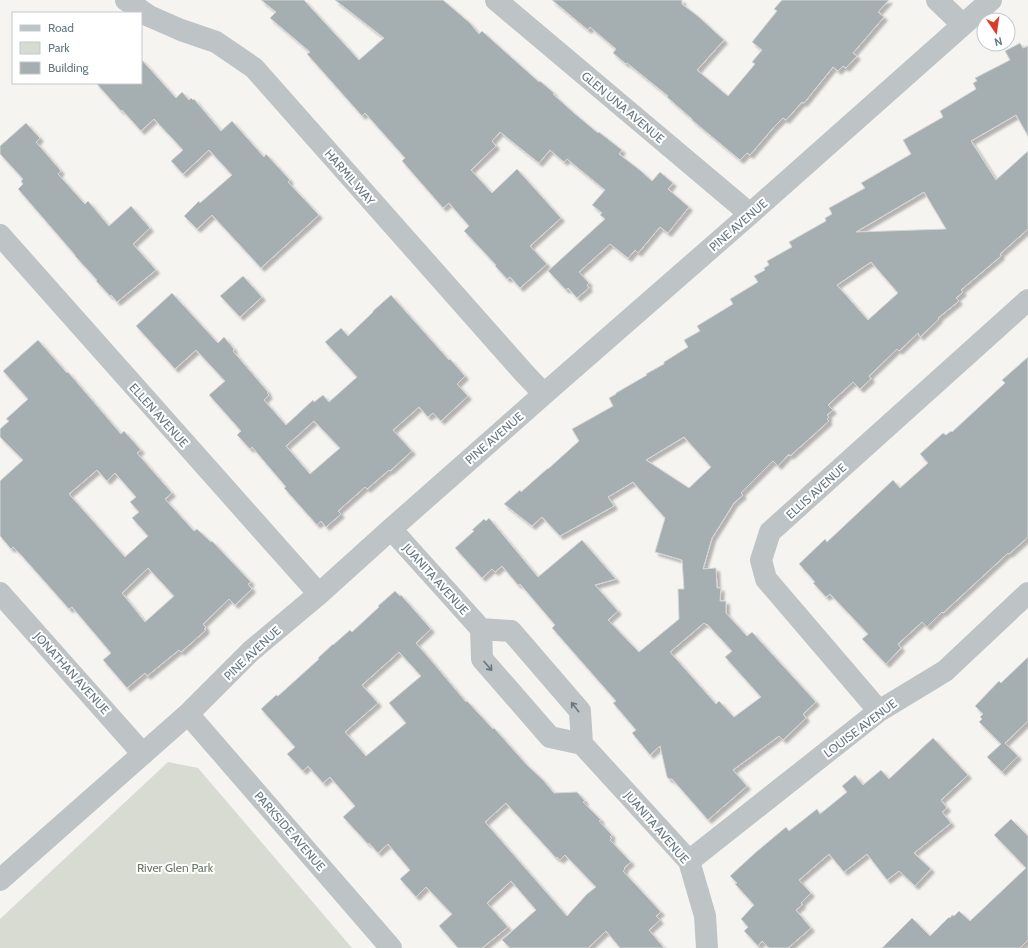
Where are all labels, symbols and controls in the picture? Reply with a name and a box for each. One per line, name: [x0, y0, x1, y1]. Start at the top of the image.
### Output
legend: [12, 12, 142, 84]
north arrow: [976, 12, 1016, 52]
text: Road: [48, 20, 74, 35]
text: N: [993, 34, 1004, 49]
text: Park: [48, 40, 70, 55]
text: Building: [48, 60, 90, 75]
street label: GLEN UNA AVENUE: [578, 68, 668, 146]
street label: HARMIL WAY: [322, 146, 378, 208]
street label: PINE AVENUE: [706, 195, 770, 254]
street label: ELLEN AVENUE: [126, 380, 192, 450]
street label: PINE AVENUE: [462, 408, 526, 467]
street label: ELLIS AVENUE: [783, 460, 850, 522]
street label: JUANITA AVENUE: [399, 539, 472, 618]
street label: PINE AVENUE: [220, 623, 284, 683]
street label: JONATHAN AVENUE: [30, 628, 113, 717]
one-way arrow: [484, 661, 493, 671]
street label: LOUISE AVENUE: [820, 695, 900, 760]
one-way arrow: [571, 701, 580, 712]
street label: JUANITA AVENUE: [621, 787, 693, 866]
street label: PARKSIDE AVENUE: [251, 788, 329, 874]
park label: River Glen Park: [137, 860, 214, 875]

